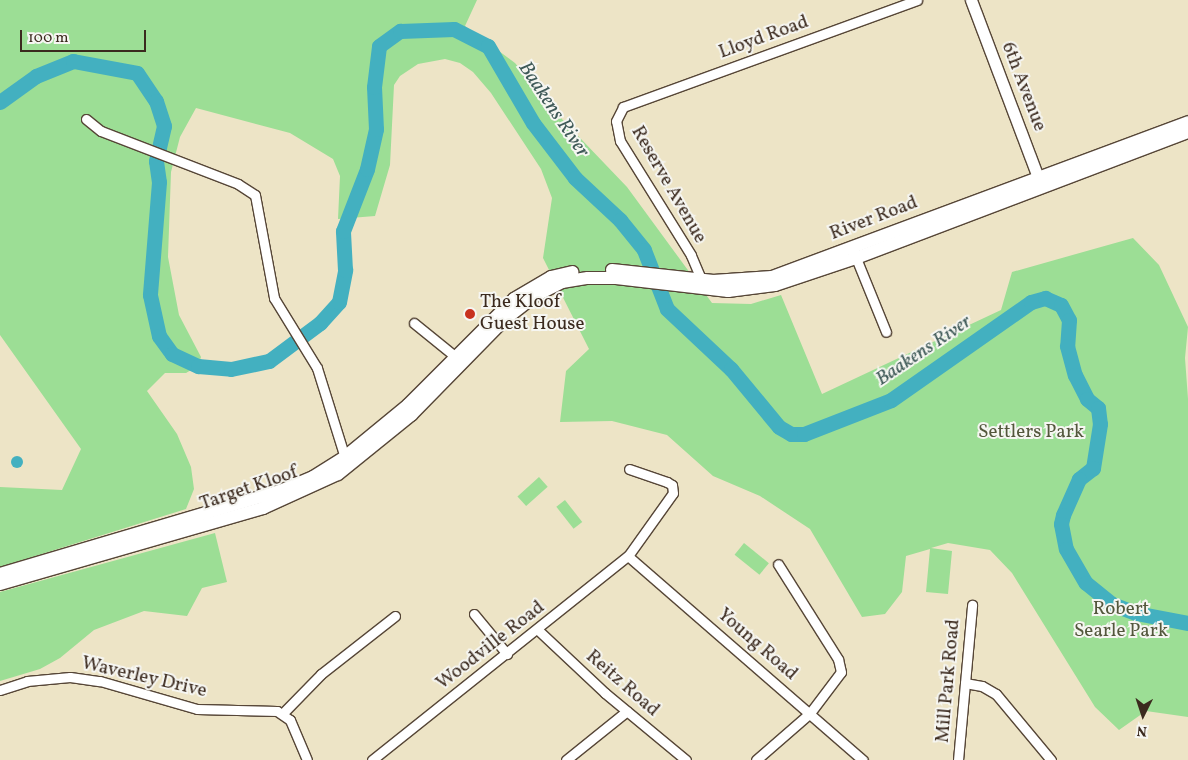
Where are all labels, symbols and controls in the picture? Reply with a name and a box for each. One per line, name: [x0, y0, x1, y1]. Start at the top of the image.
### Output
street label: Lloyd Road: [716, 11, 812, 65]
scale bar: [22, 20, 149, 52]
text: 100 m: [28, 28, 68, 49]
street label: 6th Avenue: [996, 39, 1050, 135]
water label: Baakens River: [512, 58, 594, 162]
street label: Reserve Avenue: [625, 122, 711, 248]
street label: River Road: [827, 192, 921, 246]
place label: The Kloof Guest House: [480, 292, 584, 336]
marker: The Kloof Guest House: [464, 308, 476, 320]
water label: Baakens River: [872, 310, 976, 392]
park label: Settlers Park: [978, 422, 1084, 444]
street label: Target Kloof: [197, 462, 301, 516]
street label: Woodville Road: [432, 597, 550, 695]
park label: Robert Searle Park: [1074, 599, 1168, 643]
street label: Young Road: [712, 604, 802, 686]
street label: Mill Park Road: [932, 618, 966, 744]
street label: Reitz Road: [580, 646, 664, 722]
street label: Waverley Drive: [79, 652, 209, 704]
north arrow: [1118, 690, 1168, 740]
text: N: [1136, 721, 1148, 740]

